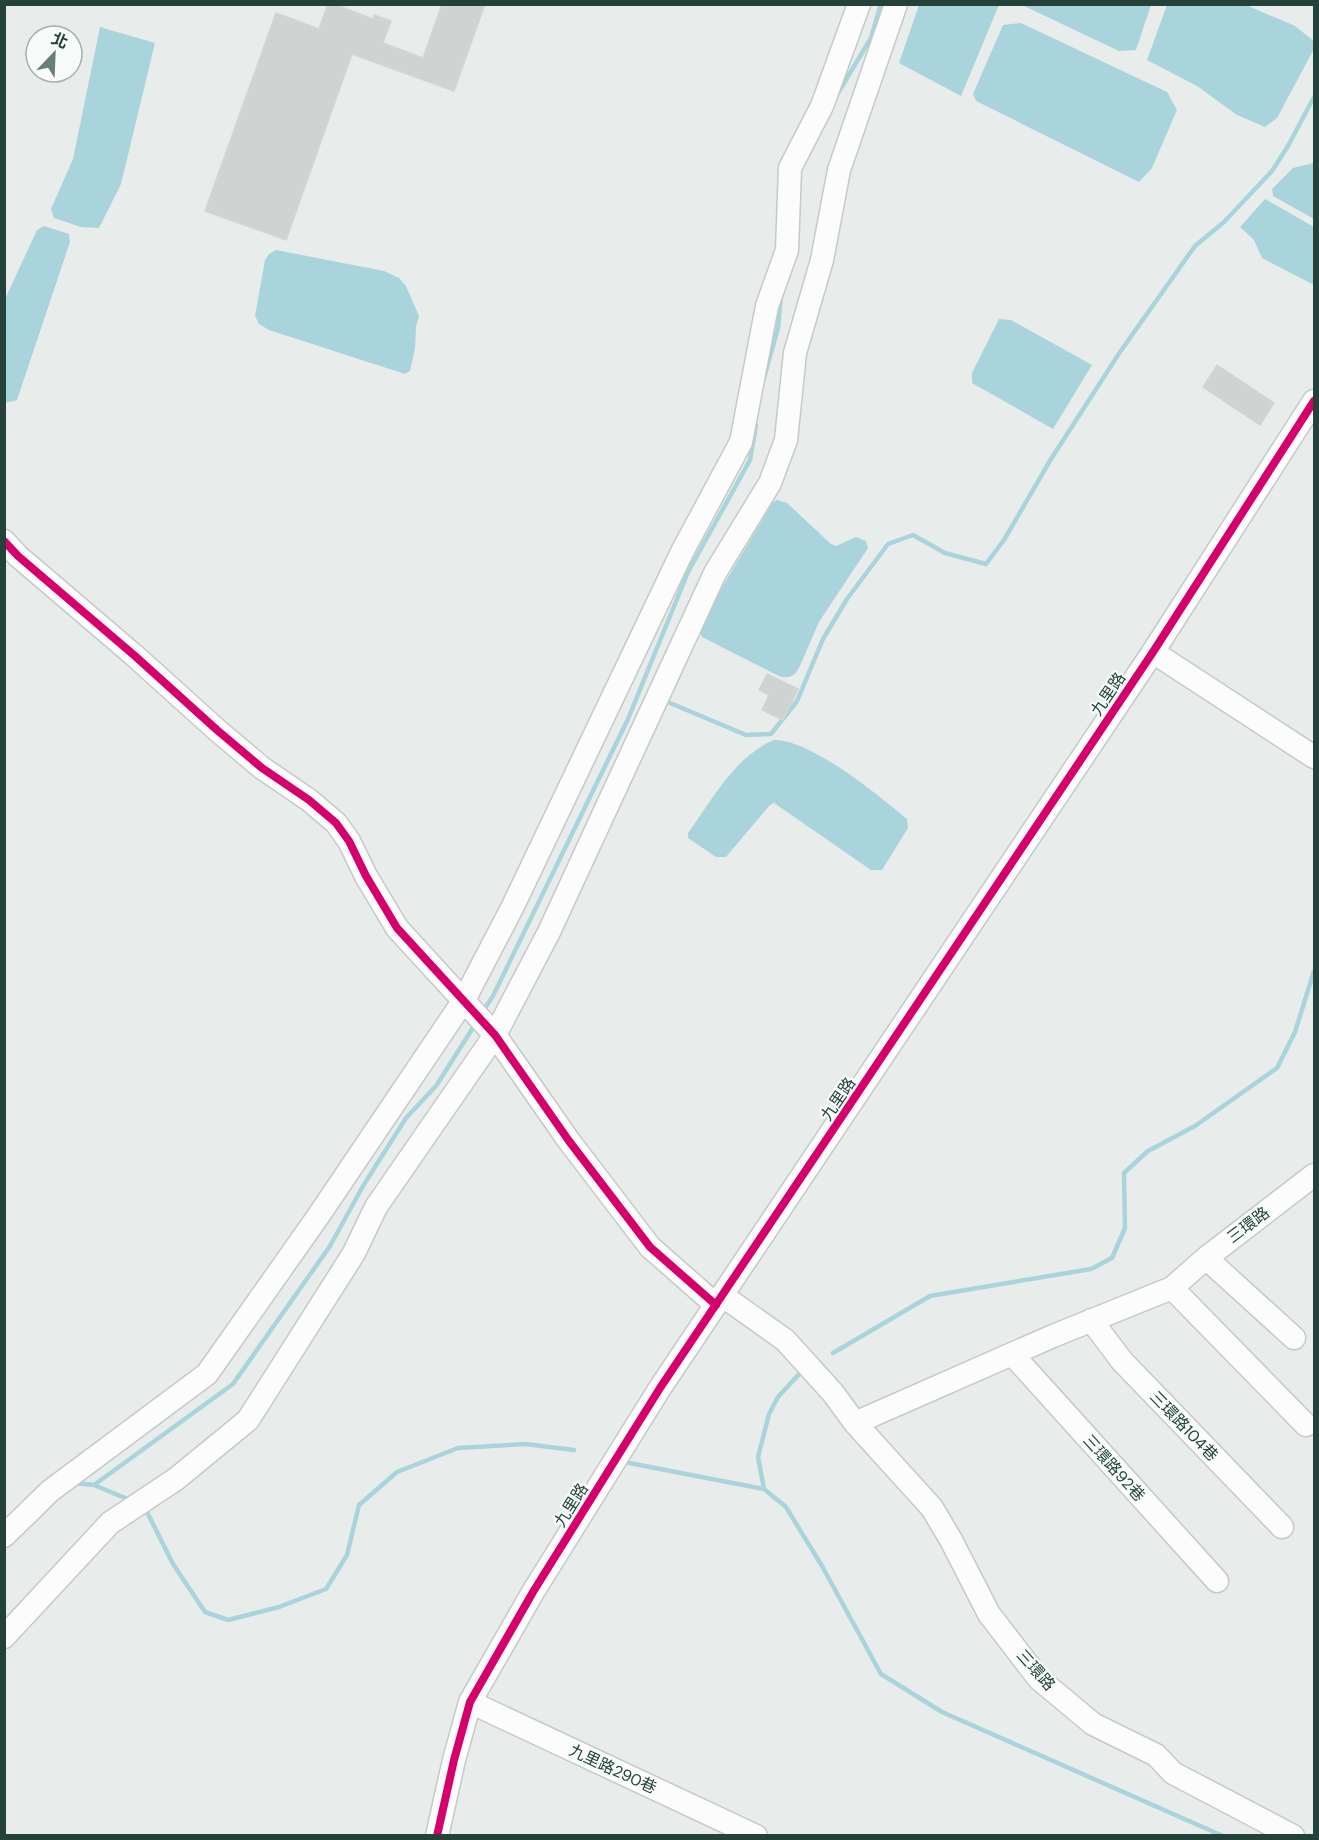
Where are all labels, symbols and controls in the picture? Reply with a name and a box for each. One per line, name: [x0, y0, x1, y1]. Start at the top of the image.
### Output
north arrow: [24, 24, 84, 84]
text: 北: [48, 28, 71, 53]
street label: 九里路: [1086, 668, 1130, 720]
street label: 九里路: [816, 1073, 860, 1125]
street label: 三環路: [1223, 1202, 1273, 1248]
street label: 三環路104巷: [1145, 1386, 1223, 1466]
street label: 三環路92巷: [1078, 1430, 1150, 1506]
street label: 九里路: [549, 1479, 593, 1531]
street label: 三環路: [1012, 1645, 1060, 1695]
street label: 九里路290巷: [566, 1740, 660, 1798]

